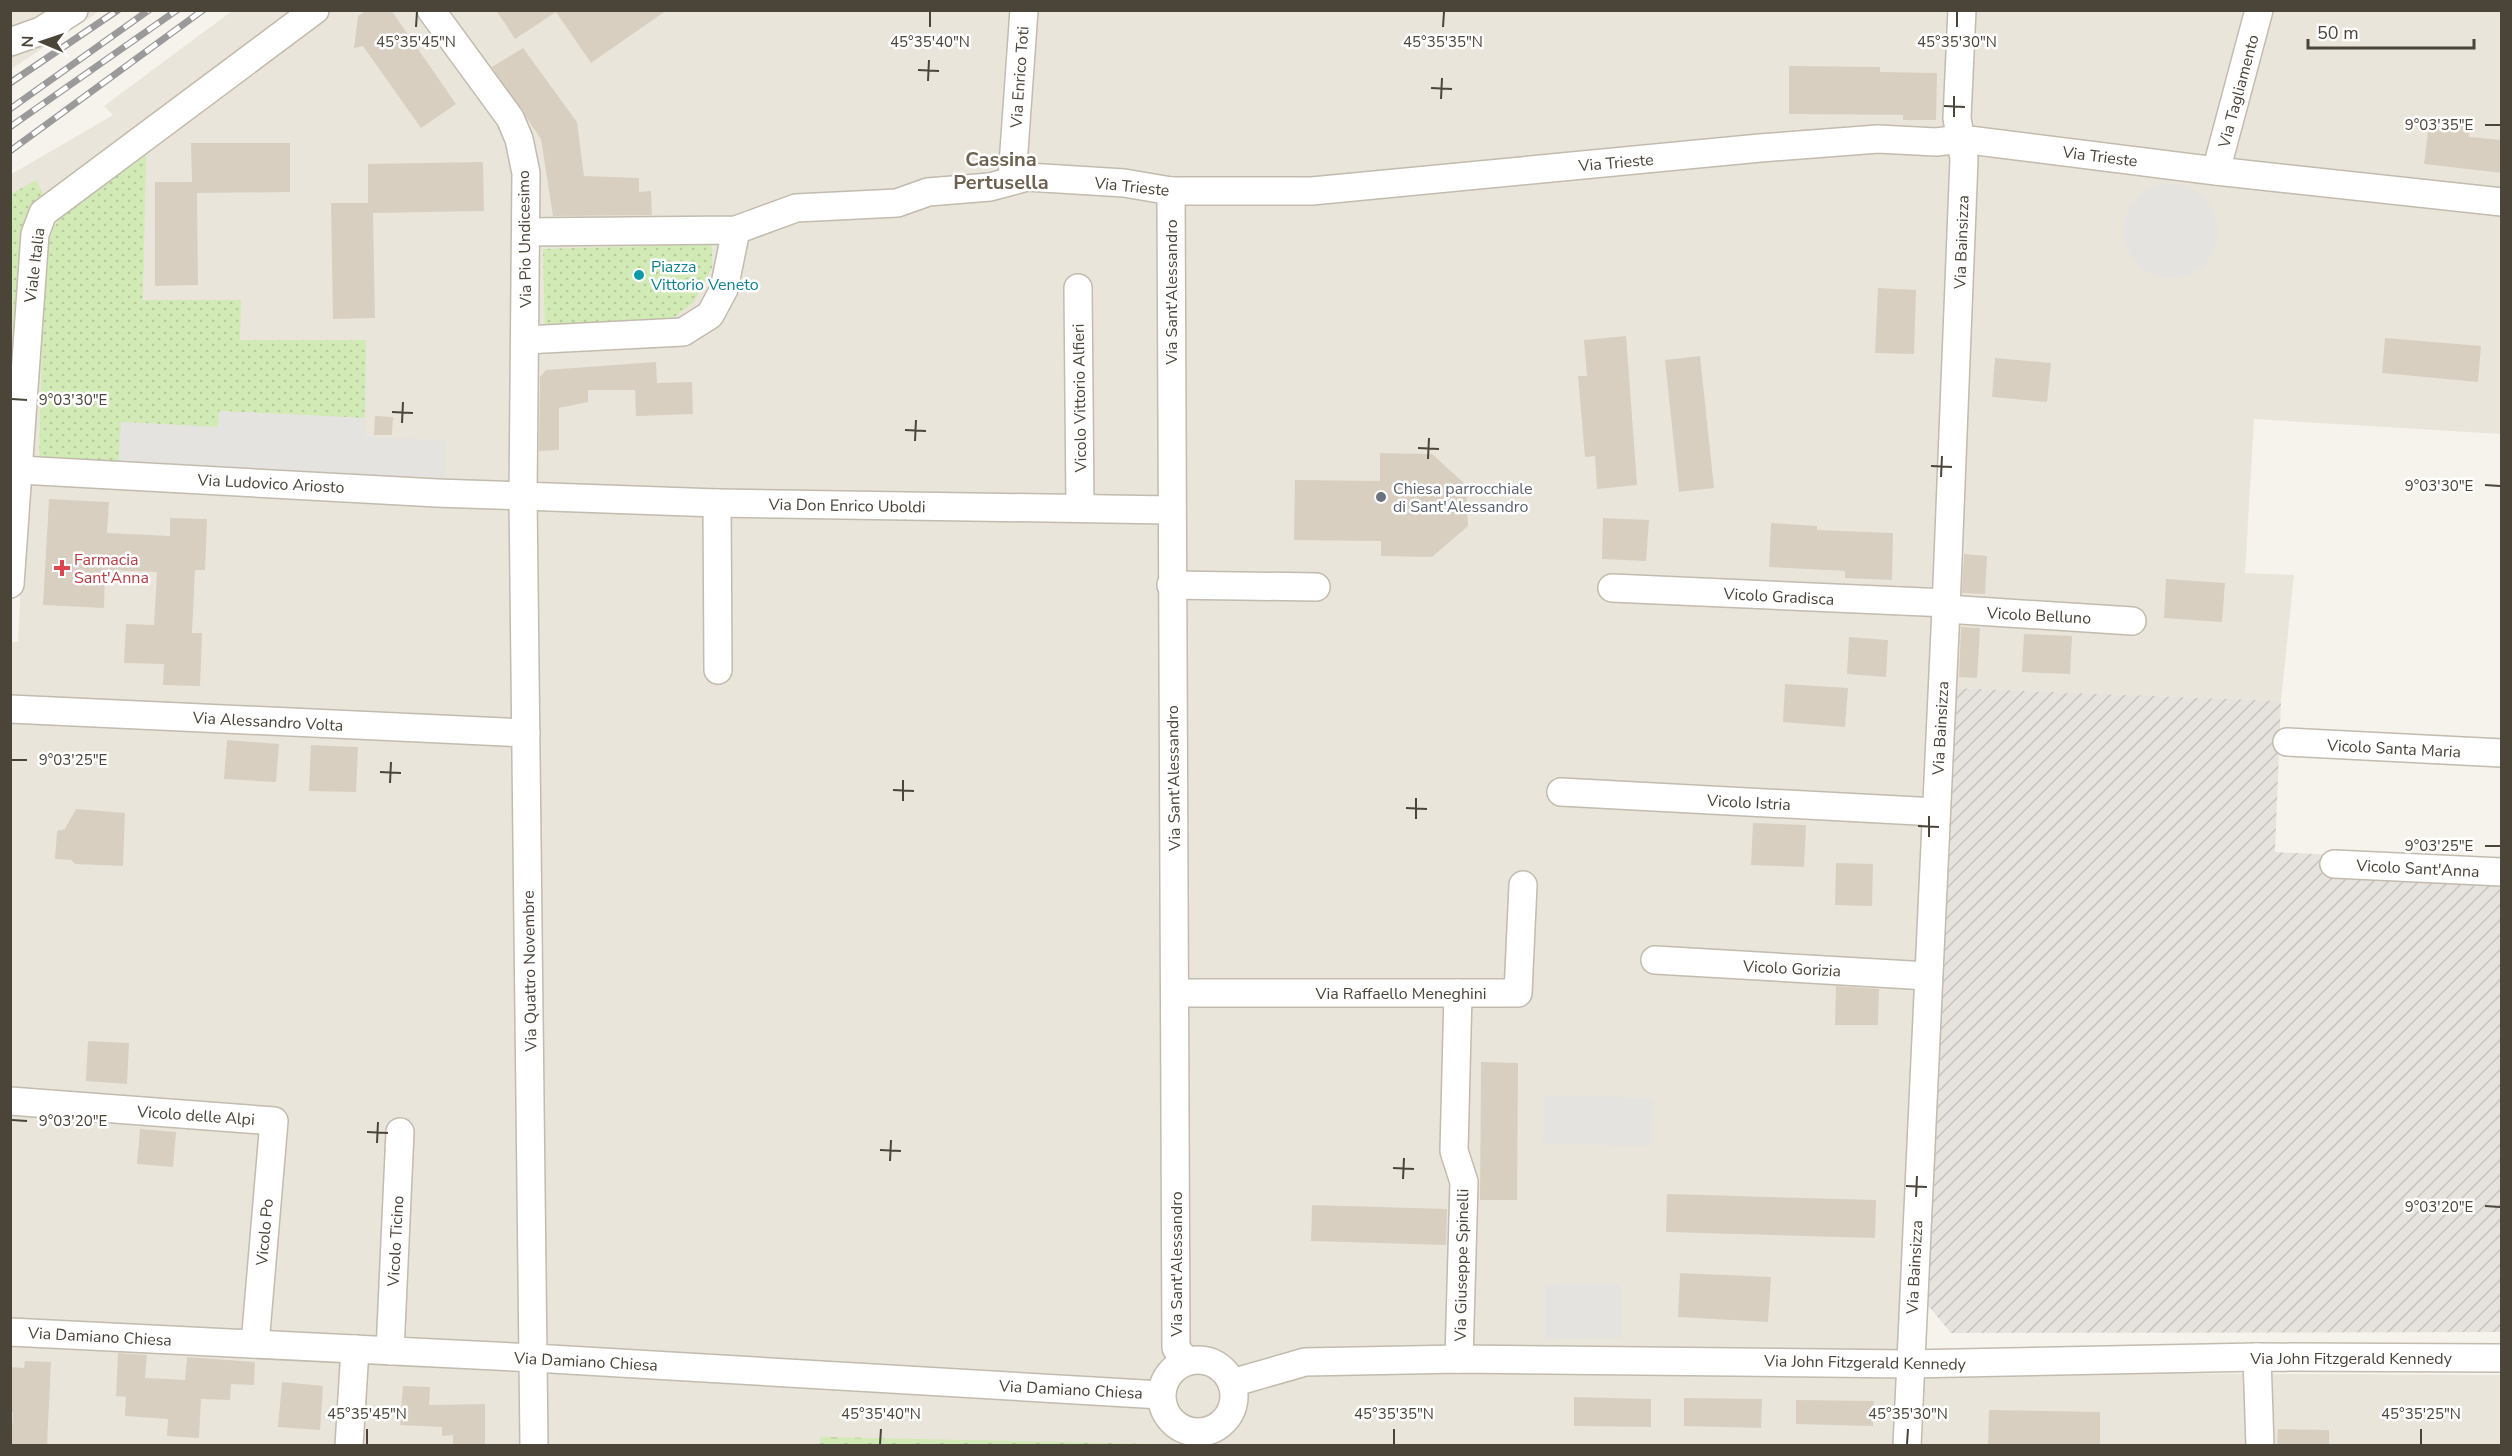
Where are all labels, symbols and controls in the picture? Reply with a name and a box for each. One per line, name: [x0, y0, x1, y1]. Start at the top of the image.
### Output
north arrow: [12, 12, 72, 72]
scale bar: [2308, 12, 2474, 50]
text: 50 m: [2317, 21, 2359, 45]
street label: Via Enrico Toti: [1005, 25, 1035, 130]
text: 45°35'45"N: [376, 32, 456, 52]
text: 45°35'40"N: [890, 32, 970, 52]
text: 45°35'35"N: [1403, 32, 1483, 52]
text: 45°35'30"N: [1917, 32, 1997, 52]
street label: Via Tagliamento: [2213, 32, 2265, 151]
text: N: [17, 35, 39, 48]
text: 9°03'35"E: [2405, 115, 2473, 135]
street label: Via Trieste: [2060, 141, 2139, 173]
district label: Cassina Pertusella: [953, 146, 1049, 196]
street label: Via Trieste: [1577, 149, 1655, 177]
street label: Via Pio Undicesimo: [513, 170, 537, 309]
street label: Via Trieste: [1092, 172, 1171, 202]
street label: Via Bainsizza: [1949, 195, 1975, 290]
street label: Via Sant'Alessandro: [1161, 219, 1183, 366]
street label: Viale Italia: [19, 226, 51, 305]
place label: Piazza Vittorio Veneto: [650, 256, 759, 296]
marker: Piazza Vittorio Veneto: [632, 268, 646, 282]
street label: Vicolo Vittorio Alfieri: [1068, 323, 1092, 474]
text: 9°03'30"E: [39, 390, 107, 410]
street label: Via Ludovico Ariosto: [196, 469, 345, 499]
text: 9°03'30"E: [2405, 476, 2473, 496]
place label: Chiesa parrocchiale di Sant'Alessandro: [1393, 478, 1533, 518]
marker: Chiesa parrocchiale di Sant'Alessandro: [1374, 490, 1388, 504]
street label: Via Don Enrico Uboldi: [767, 494, 926, 518]
place label: Farmacia Sant'Anna: [74, 549, 149, 589]
marker: Farmacia Sant'Anna: [55, 561, 69, 575]
street label: Vicolo Gradisca: [1722, 583, 1835, 611]
street label: Vicolo Belluno: [1985, 602, 2092, 630]
street label: Via Bainsizza: [1927, 681, 1954, 777]
street label: Via Sant'Alessandro: [1162, 705, 1186, 852]
street label: Via Alessandro Volta: [191, 707, 344, 737]
street label: Vicolo Santa Maria: [2325, 734, 2462, 763]
text: 9°03'25"E: [39, 750, 107, 770]
street label: Vicolo Istria: [1706, 790, 1791, 816]
text: 9°03'25"E: [2405, 836, 2473, 856]
street label: Vicolo Sant'Anna: [2355, 855, 2480, 883]
street label: Via Quattro Novembre: [518, 890, 542, 1053]
street label: Vicolo Gorizia: [1741, 955, 1842, 983]
street label: Via Raffaello Meneghini: [1315, 983, 1486, 1005]
street label: Vicolo delle Alpi: [135, 1101, 255, 1131]
text: 9°03'20"E: [39, 1111, 107, 1131]
street label: Via Giuseppe Spinelli: [1450, 1188, 1474, 1343]
street label: Via Sant'Alessandro: [1166, 1191, 1188, 1338]
street label: Vicolo Ticino: [383, 1195, 409, 1288]
text: 9°03'20"E: [2405, 1197, 2473, 1217]
street label: Vicolo Po: [251, 1198, 279, 1268]
street label: Via Bainsizza: [1901, 1220, 1928, 1316]
street label: Via Damiano Chiesa: [27, 1322, 172, 1352]
street label: Via Damiano Chiesa: [513, 1347, 658, 1377]
street label: Via John Fitzgerald Kennedy: [2249, 1348, 2453, 1370]
street label: Via John Fitzgerald Kennedy: [1763, 1350, 1967, 1376]
street label: Via Damiano Chiesa: [998, 1375, 1143, 1405]
text: 45°35'45"N: [327, 1404, 407, 1424]
text: 45°35'40"N: [841, 1404, 921, 1424]
text: 45°35'35"N: [1354, 1404, 1434, 1424]
text: 45°35'30"N: [1868, 1404, 1948, 1424]
text: 45°35'25"N: [2381, 1404, 2461, 1424]

